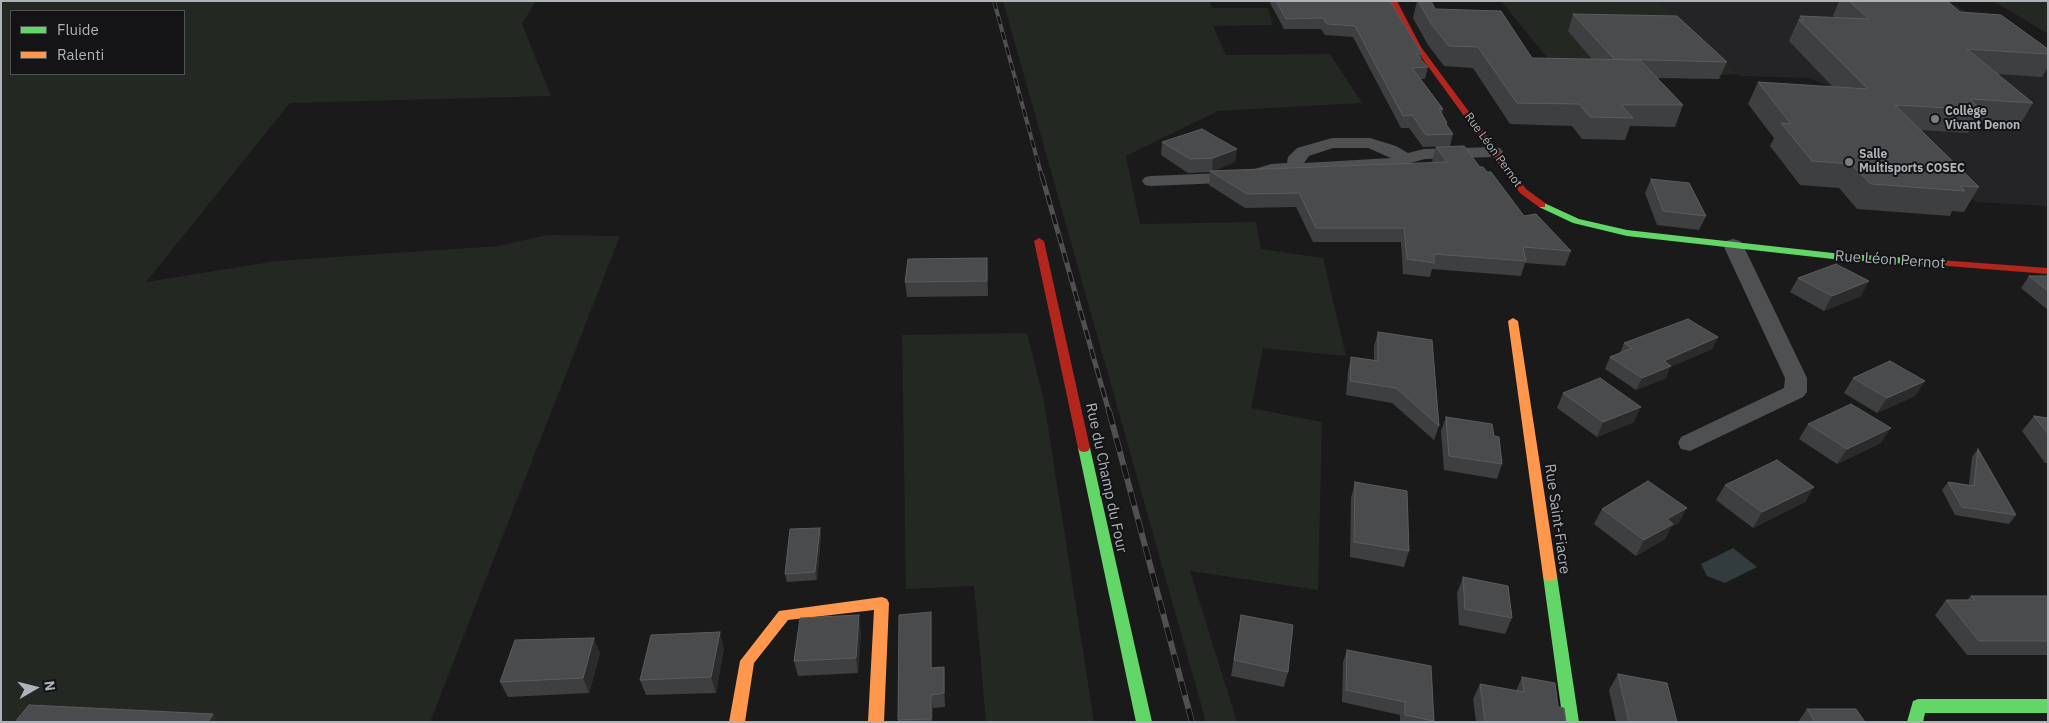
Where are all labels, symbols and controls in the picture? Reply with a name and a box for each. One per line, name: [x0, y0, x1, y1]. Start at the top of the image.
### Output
legend: [10, 10, 185, 75]
text: Fluide: [57, 20, 99, 39]
text: Ralenti: [57, 45, 104, 64]
place label: Collège Vivant Denon: [1945, 105, 2020, 133]
street label: Rue Léon Pernot: [1461, 110, 1525, 190]
marker: Collège Vivant Denon: [1929, 113, 1941, 125]
place label: Salle Multisports COSEC: [1859, 148, 1965, 176]
marker: Salle Multisports COSEC: [1843, 156, 1855, 168]
street label: Rue Léon Pernot: [1834, 247, 1946, 273]
street label: Rue du Champ du Four: [1081, 401, 1131, 555]
street label: Rue Saint-Fiacre: [1540, 463, 1574, 575]
north arrow: [10, 663, 60, 713]
text: N: [40, 680, 59, 692]

